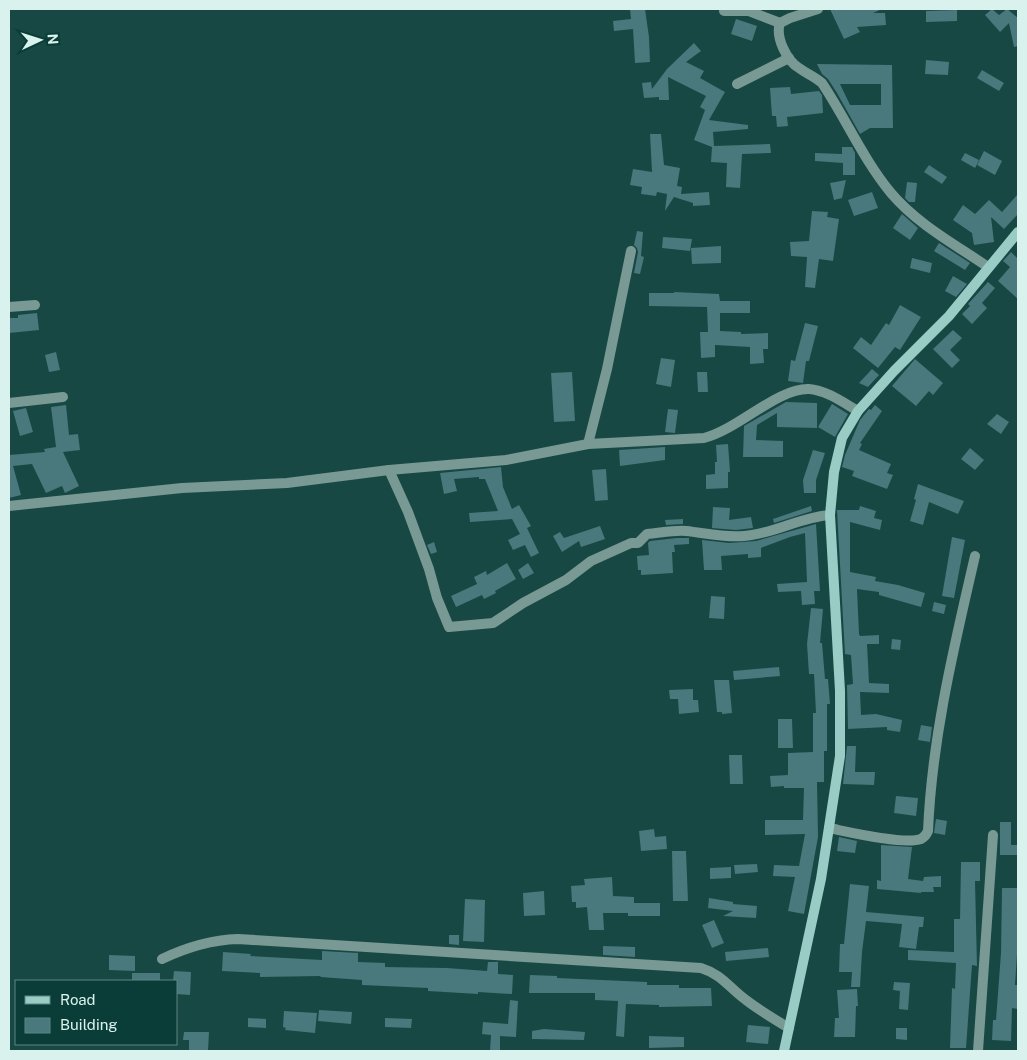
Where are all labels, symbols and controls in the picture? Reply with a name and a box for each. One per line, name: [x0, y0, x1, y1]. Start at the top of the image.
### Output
north arrow: [15, 15, 65, 65]
text: N: [45, 33, 61, 45]
legend: [15, 980, 178, 1045]
text: Road: [60, 991, 96, 1008]
text: Building: [60, 1016, 118, 1033]

